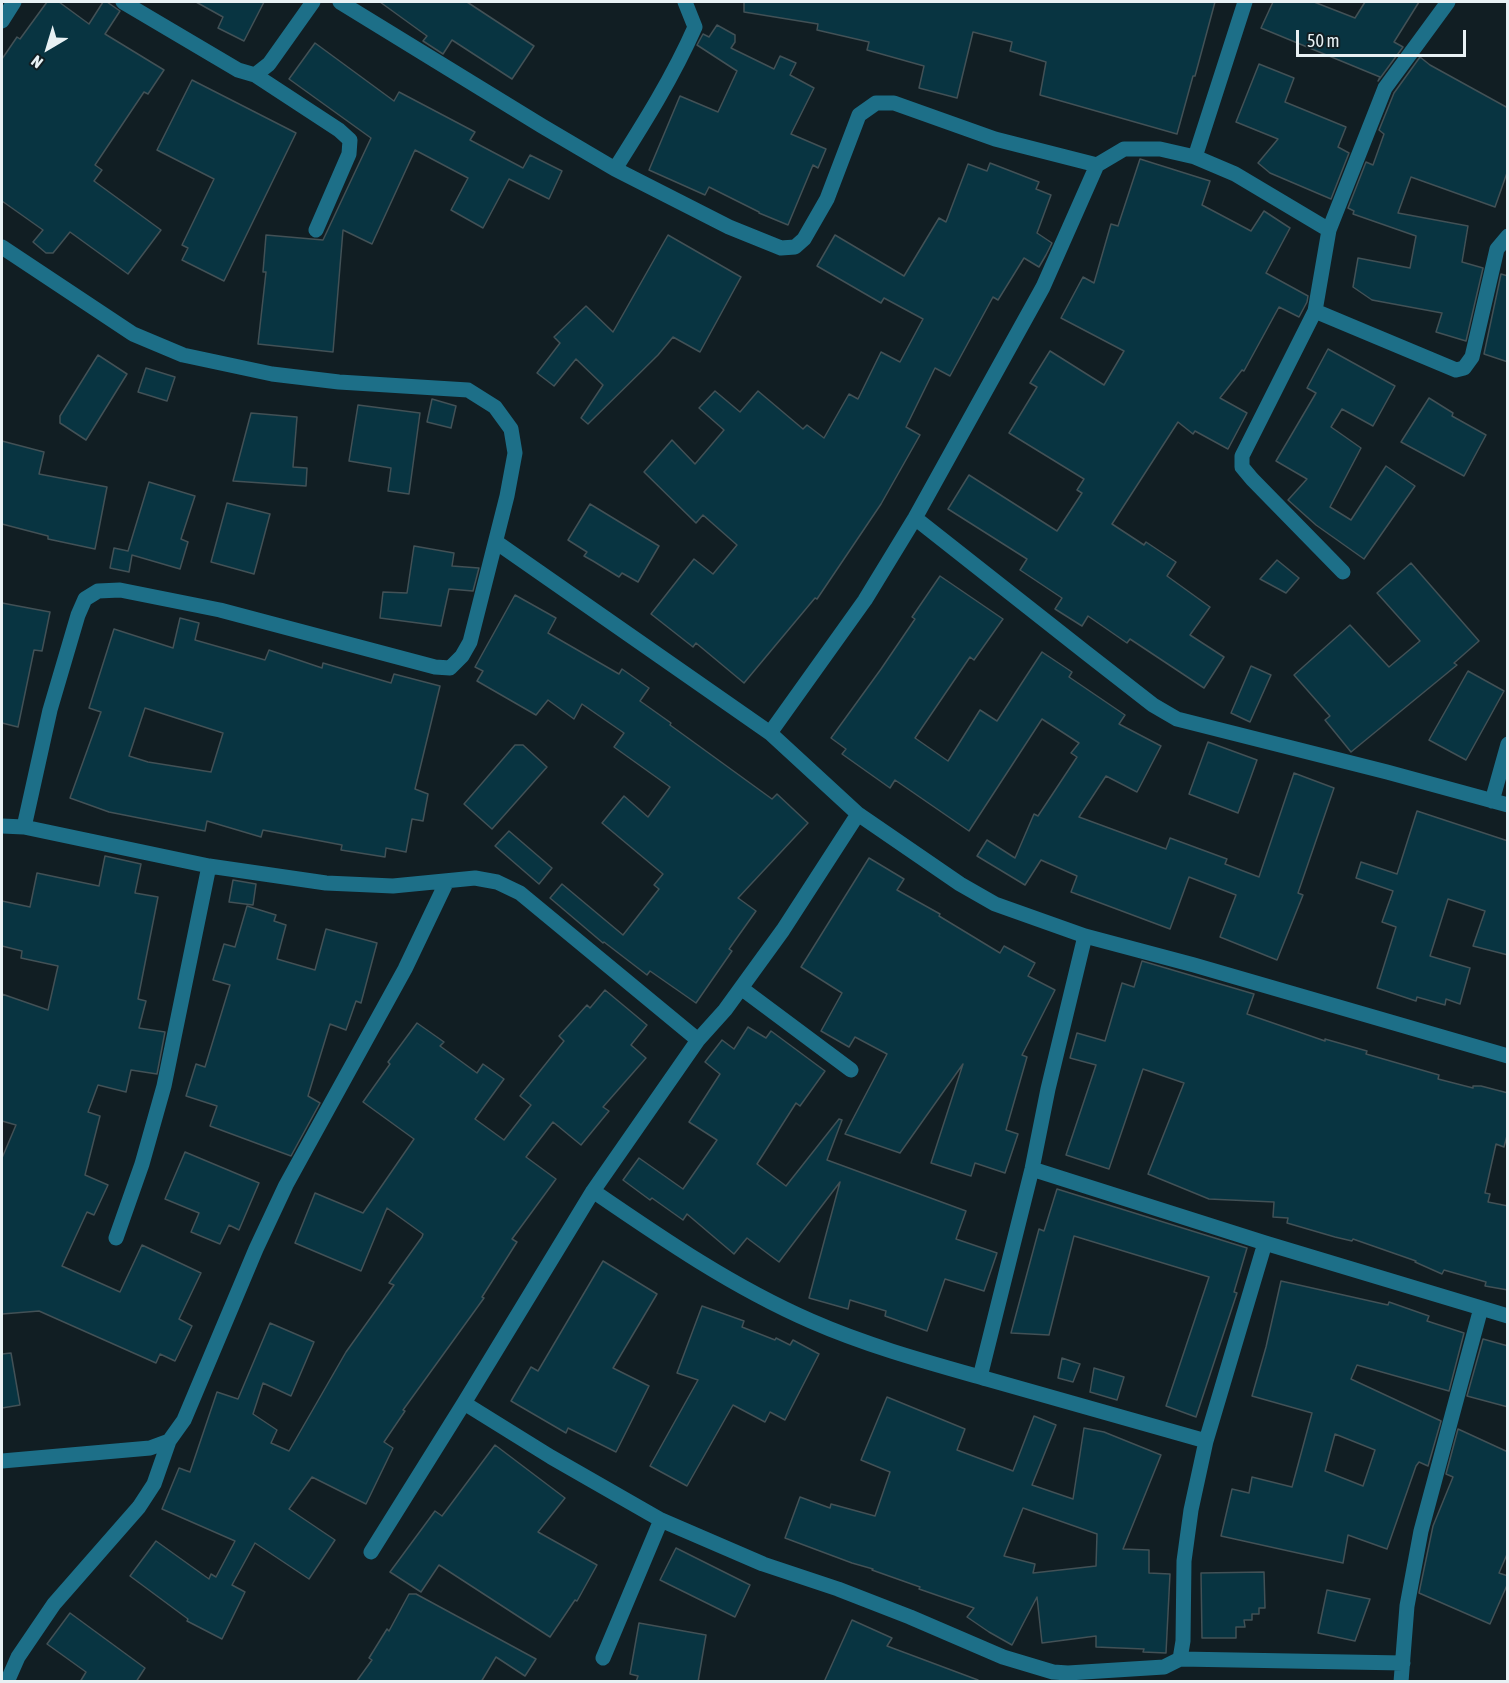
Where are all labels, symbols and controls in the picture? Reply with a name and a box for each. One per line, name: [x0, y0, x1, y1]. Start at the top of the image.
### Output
north arrow: [18, 18, 78, 78]
scale bar: [1299, 18, 1468, 56]
text: 50 m: [1307, 30, 1339, 51]
text: N: [28, 52, 46, 72]

